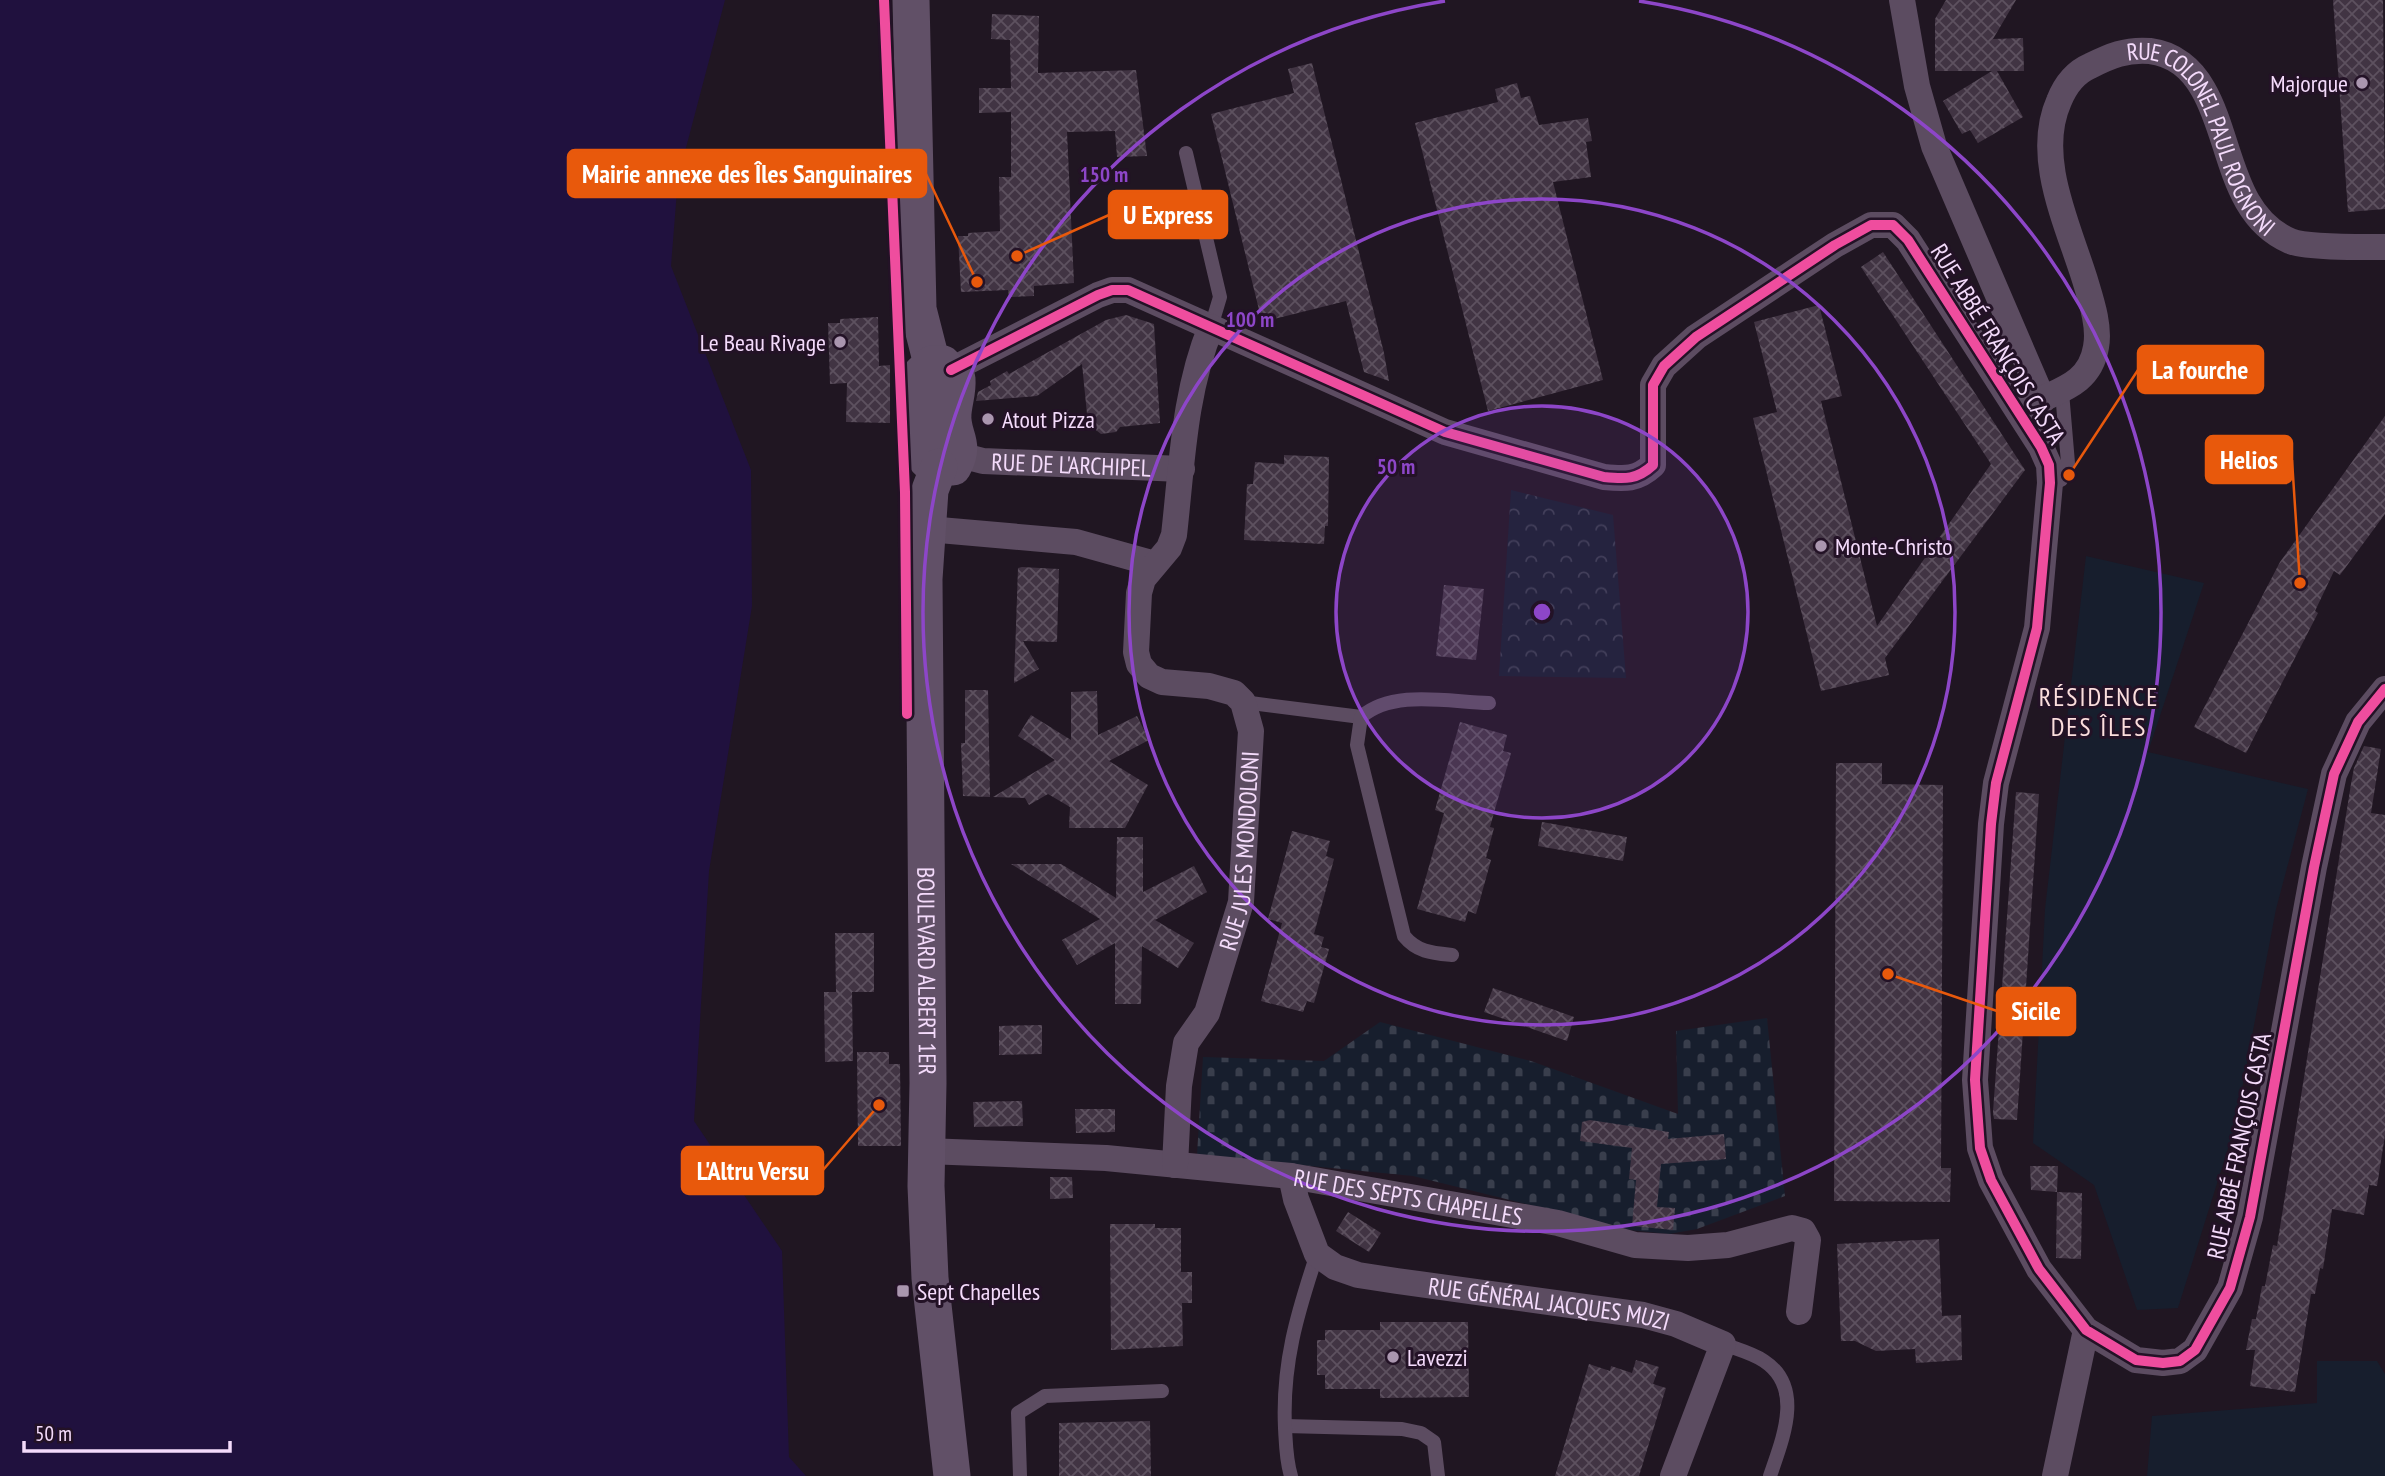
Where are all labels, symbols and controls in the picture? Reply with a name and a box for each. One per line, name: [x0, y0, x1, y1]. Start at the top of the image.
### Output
street label: RUE COLONEL PAUL ROGNONI: [2125, 35, 2282, 243]
place label: Majorque: [2270, 68, 2348, 99]
marker: Majorque: [2354, 75, 2370, 91]
callout: Mairie annexe des Îles Sanguinaires: [568, 150, 926, 197]
text: Mairie annexe des Îles Sanguinaires: [582, 157, 912, 190]
text: 150 m: [1080, 161, 1128, 188]
callout: U Express: [1109, 191, 1227, 238]
text: U Express: [1123, 198, 1213, 231]
street label: RUE ABBÉ FRANÇOIS CASTA: [1924, 238, 2073, 451]
text: 100 m: [1226, 306, 1274, 333]
place label: Le Beau Rivage: [700, 327, 826, 358]
marker: Le Beau Rivage: [832, 334, 848, 350]
callout: La fourche: [2138, 346, 2263, 393]
text: La fourche: [2152, 353, 2248, 386]
place label: Atout Pizza: [1002, 404, 1095, 435]
marker: Atout Pizza: [980, 411, 996, 427]
callout: Helios: [2206, 436, 2292, 483]
text: Helios: [2220, 443, 2278, 476]
street label: RUE DE L'ARCHIPEL: [991, 446, 1152, 483]
text: 50 m: [1377, 453, 1415, 480]
place label: Monte-Christo: [1835, 531, 1953, 562]
marker: Monte-Christo: [1813, 538, 1829, 554]
centre of rings: [1530, 600, 1554, 624]
district label: RÉSIDENCE DES ÎLES: [2039, 680, 2159, 743]
street label: RUE JULES MONDOLONI: [1212, 750, 1265, 954]
street label: BOULEVARD ALBERT 1ER: [911, 867, 943, 1075]
callout: Sicile: [1997, 988, 2075, 1035]
text: Sicile: [2011, 994, 2061, 1027]
street label: RUE ABBÉ FRANÇOIS CASTA: [2200, 1029, 2278, 1262]
callout: L'Altru Versu: [682, 1147, 823, 1194]
text: L'Altru Versu: [697, 1154, 809, 1187]
street label: RUE DES SEPTS CHAPELLES: [1291, 1161, 1525, 1232]
street label: RUE GÉNÉRAL JACQUES MUZI: [1426, 1270, 1673, 1337]
place label: Sept Chapelles: [917, 1276, 1040, 1307]
marker: Sept Chapelles: [895, 1283, 911, 1299]
place label: Lavezzi: [1407, 1342, 1468, 1373]
marker: Lavezzi: [1385, 1349, 1401, 1365]
scale bar: [24, 1410, 231, 1454]
text: 50 m: [35, 1420, 72, 1447]

